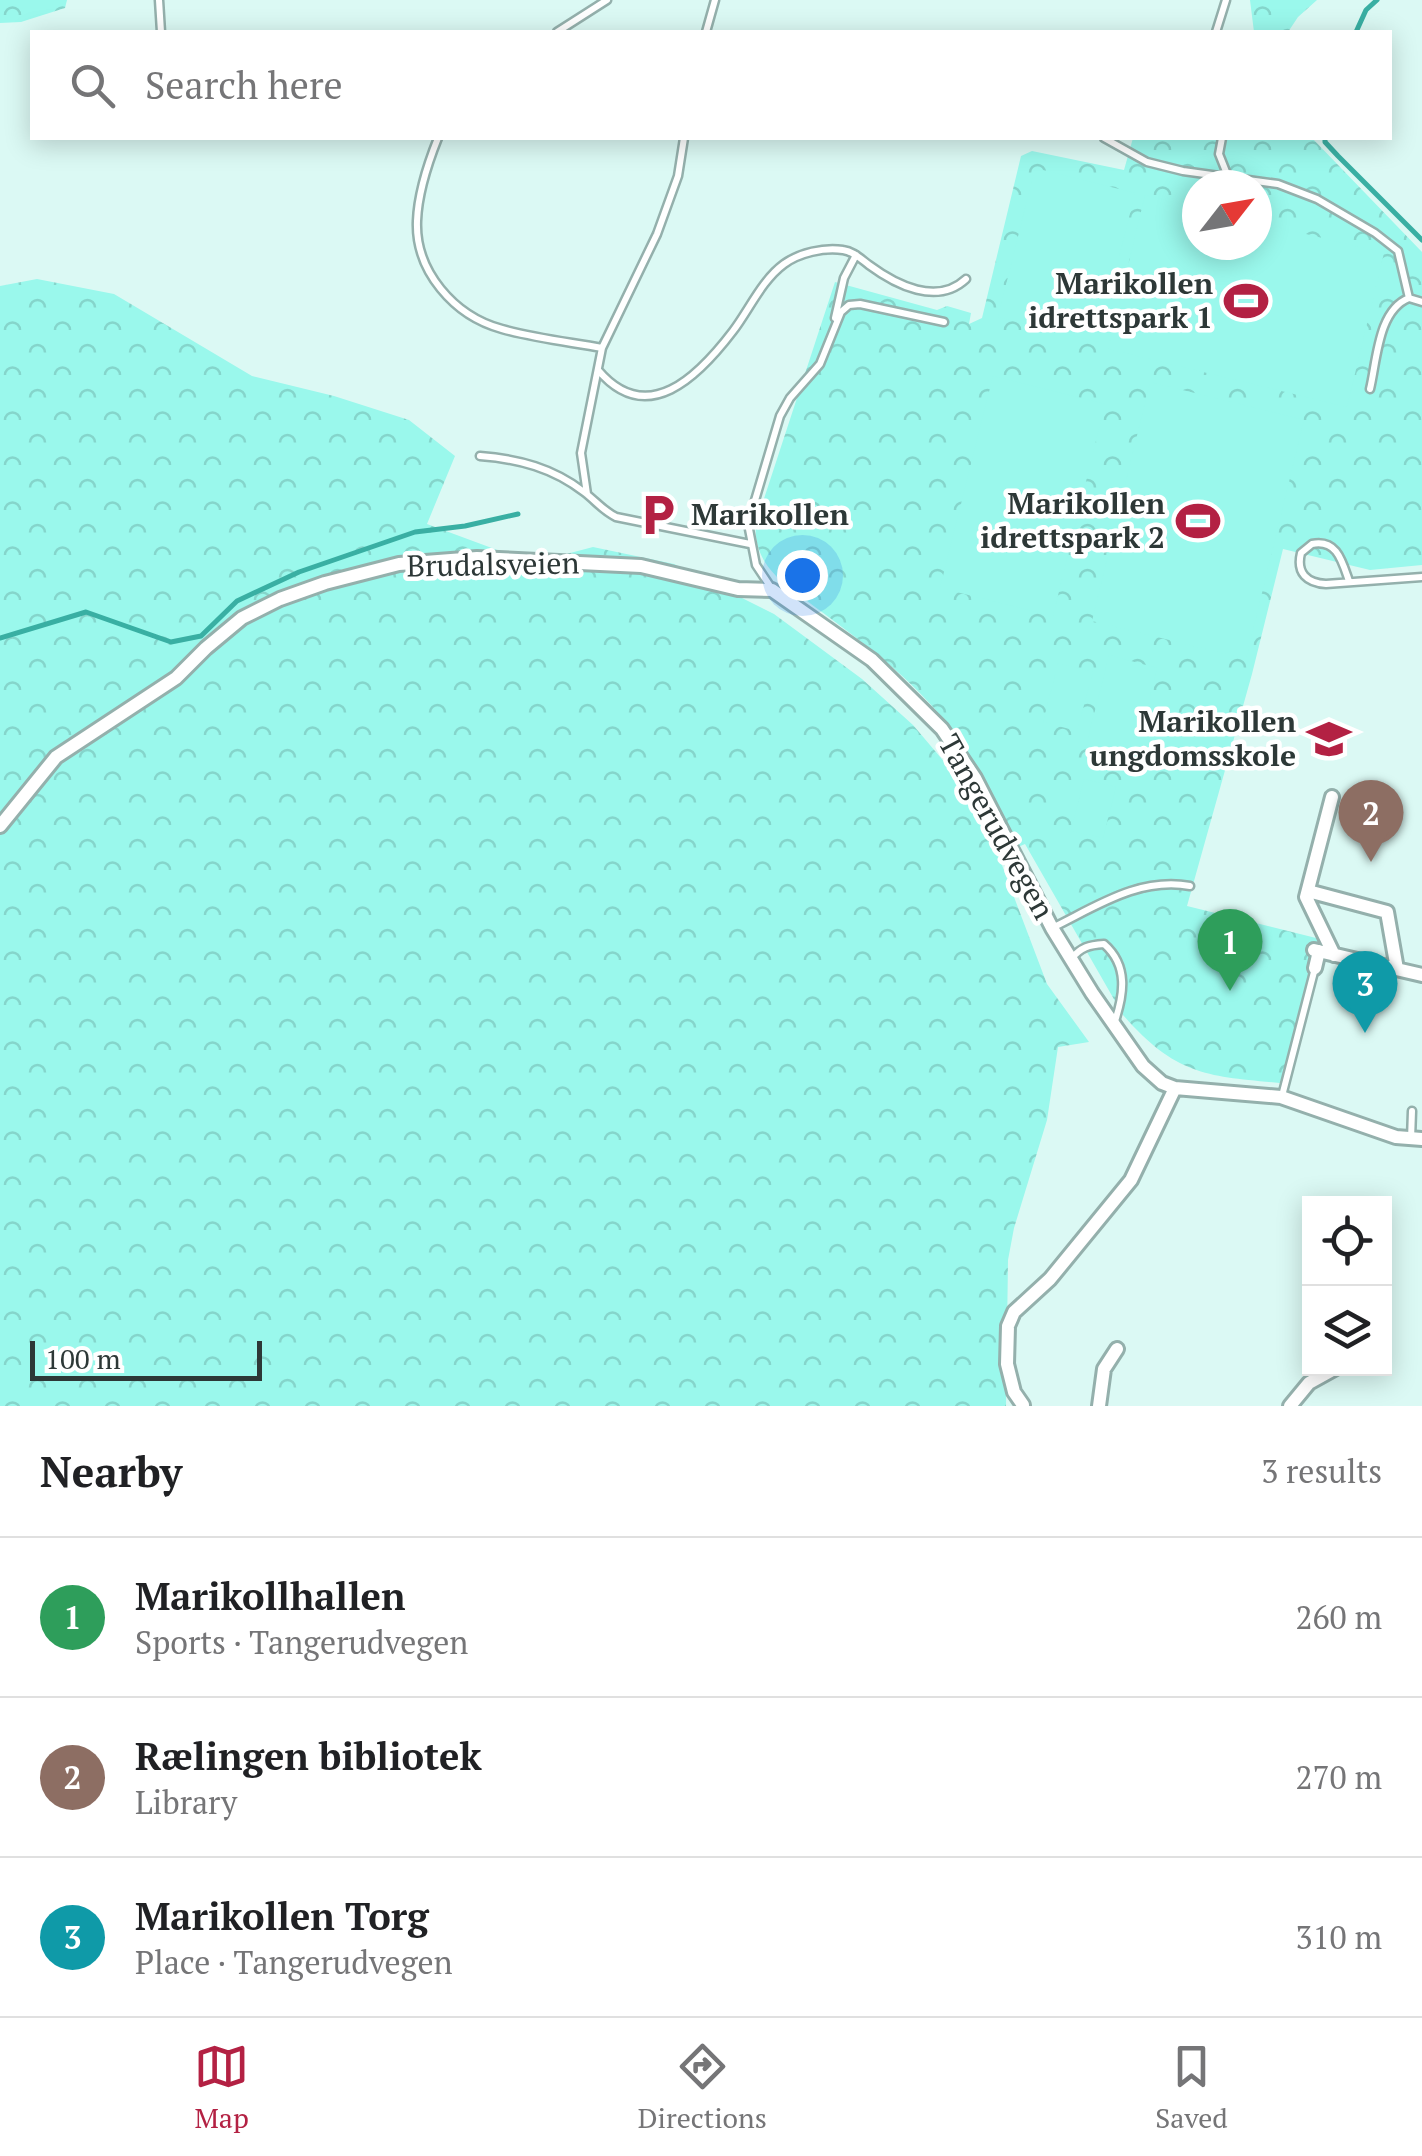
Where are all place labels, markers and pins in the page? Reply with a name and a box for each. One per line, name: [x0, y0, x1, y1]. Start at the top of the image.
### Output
place label: Marikollen idrettspark 1: [1028, 263, 1213, 337]
sports icon: Marikollen idrettspark 1: [1222, 277, 1270, 325]
place label: Marikollen idrettspark 2: [980, 483, 1165, 557]
parking icon: Marikollen: [634, 491, 682, 539]
place label: Marikollen: [691, 494, 849, 534]
sports icon: Marikollen idrettspark 2: [1174, 497, 1222, 545]
place label: Marikollen ungdomsskole: [1090, 701, 1296, 775]
school or university icon: Marikollen ungdomsskole: [1305, 715, 1353, 763]
pin: 2: [1338, 780, 1404, 862]
pin: 1: [1198, 908, 1262, 991]
pin: 3: [1332, 950, 1398, 1033]

